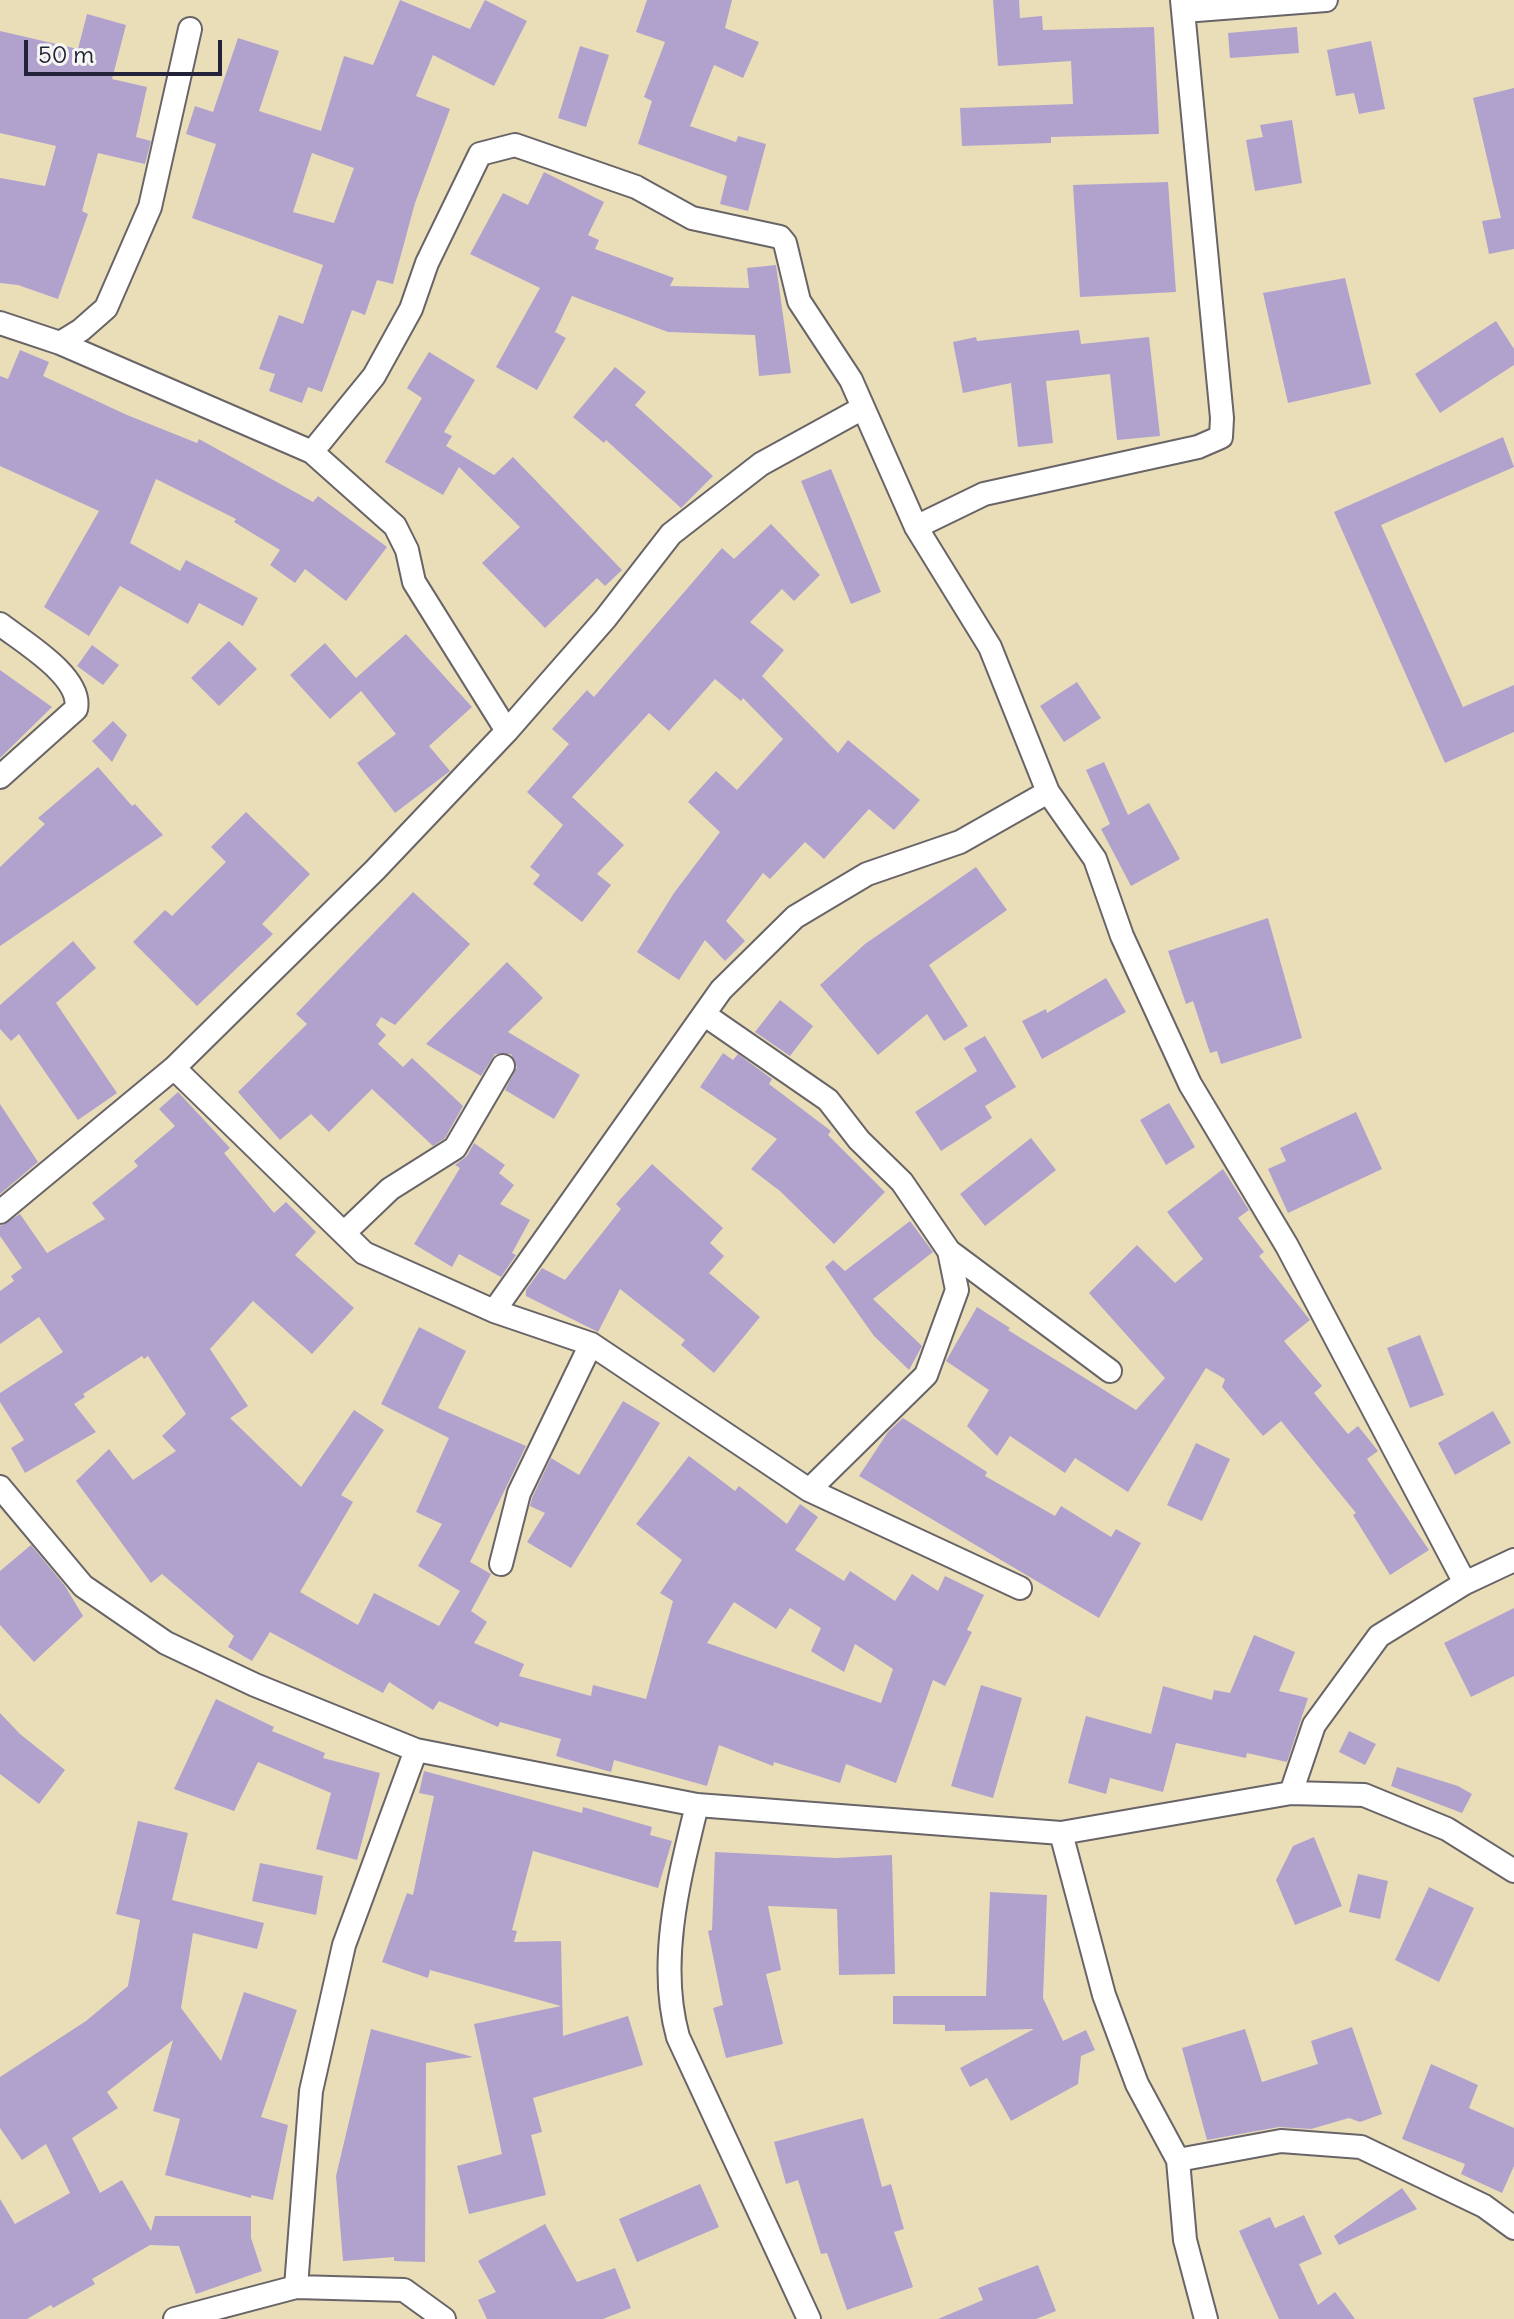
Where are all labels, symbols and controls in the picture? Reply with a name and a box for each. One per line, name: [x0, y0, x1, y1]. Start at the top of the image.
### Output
scale bar: [28, 24, 226, 74]
text: 50 m: [38, 39, 94, 69]

